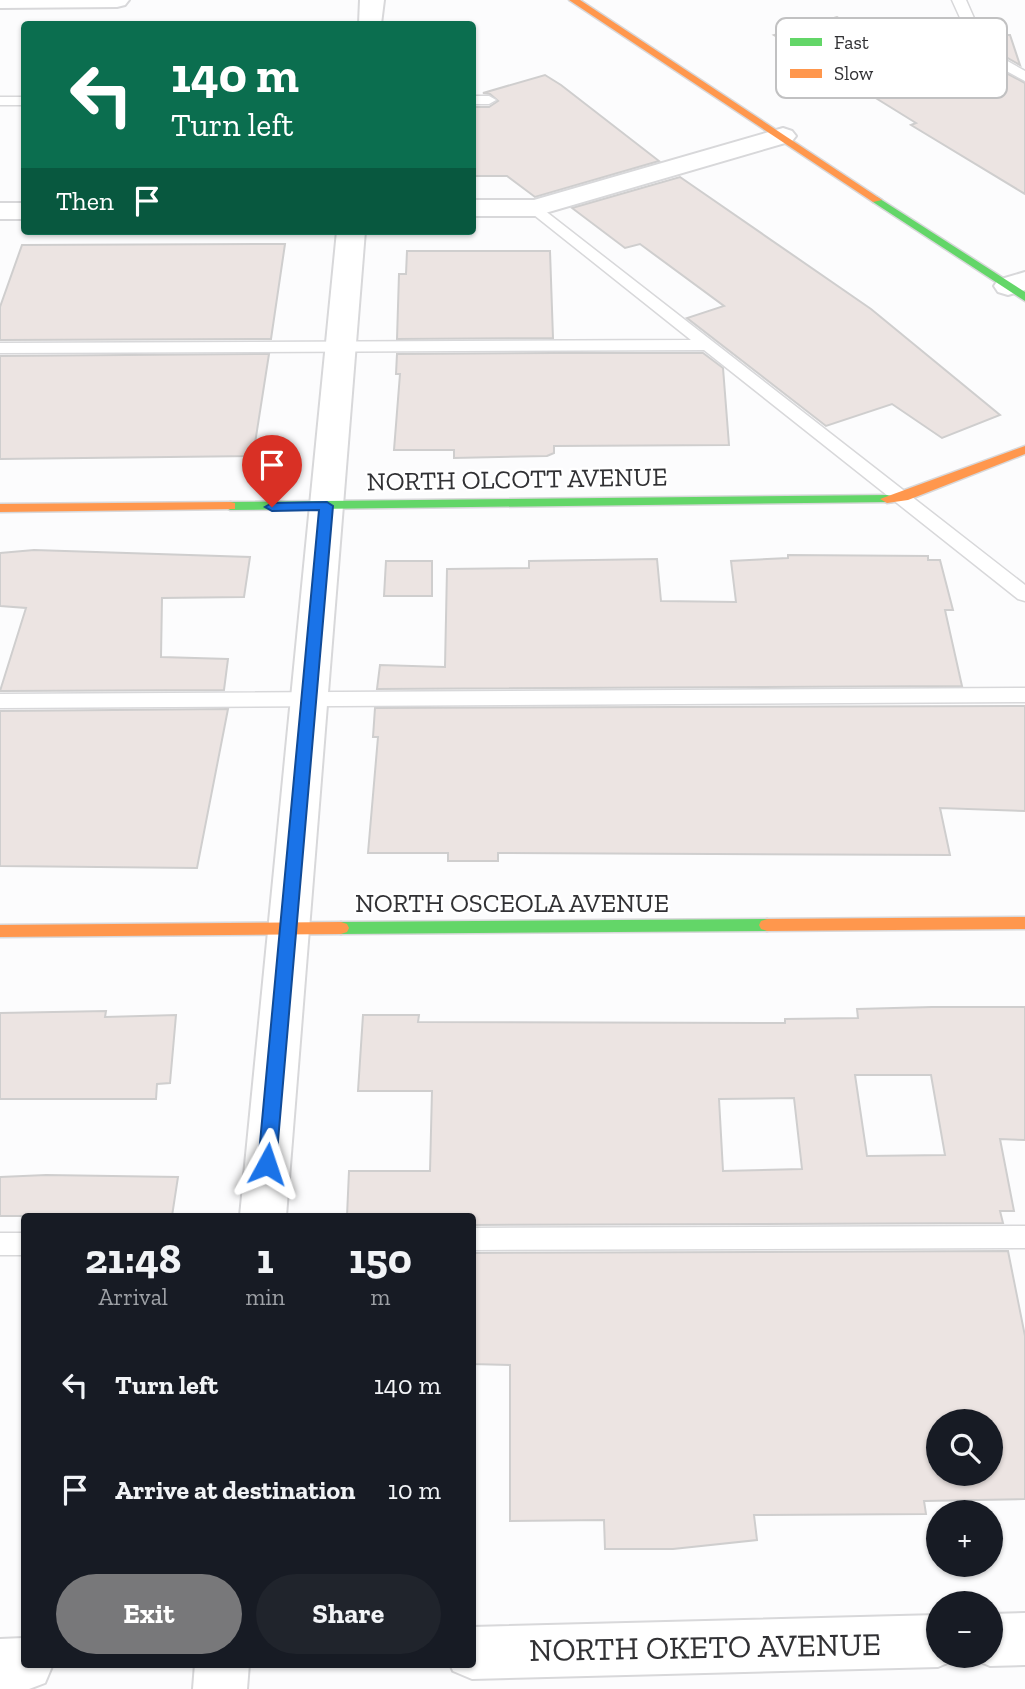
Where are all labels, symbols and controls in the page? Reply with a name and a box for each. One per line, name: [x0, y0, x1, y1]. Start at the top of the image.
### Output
legend: [776, 18, 1007, 98]
text: Fast: [834, 31, 869, 54]
text: 140 m: [171, 46, 299, 105]
icon: left: [56, 49, 147, 140]
text: Slow: [834, 62, 874, 85]
text: Turn left: [171, 106, 293, 144]
icon: arrive: [128, 182, 166, 220]
text: Then: [56, 185, 114, 217]
pin: [242, 435, 302, 507]
icon: arrive: [253, 446, 291, 484]
street label: NORTH OLCOTT AVENUE: [366, 460, 668, 498]
street label: NORTH OSCEOLA AVENUE: [355, 887, 669, 919]
position arrow: [230, 1127, 304, 1201]
text: 21:48: [85, 1233, 182, 1284]
text: 1: [257, 1233, 274, 1284]
text: 150: [349, 1233, 412, 1284]
text: Arrival: [99, 1283, 168, 1311]
text: min: [245, 1283, 285, 1311]
text: m: [371, 1283, 390, 1311]
icon: left: [56, 1366, 94, 1404]
text: Turn left: [115, 1369, 218, 1401]
text: 140 m: [374, 1369, 441, 1401]
map controls: [926, 1409, 1003, 1668]
button: search: [926, 1409, 1003, 1486]
icon: arrive: [56, 1471, 94, 1509]
text: Arrive at destination: [115, 1474, 355, 1506]
text: 10 m: [388, 1474, 441, 1506]
button: +: [926, 1500, 1003, 1577]
button: Exit: [56, 1574, 242, 1654]
button: Share: [256, 1574, 441, 1654]
button: −: [926, 1591, 1003, 1668]
street label: NORTH OKETO AVENUE: [529, 1625, 881, 1669]

